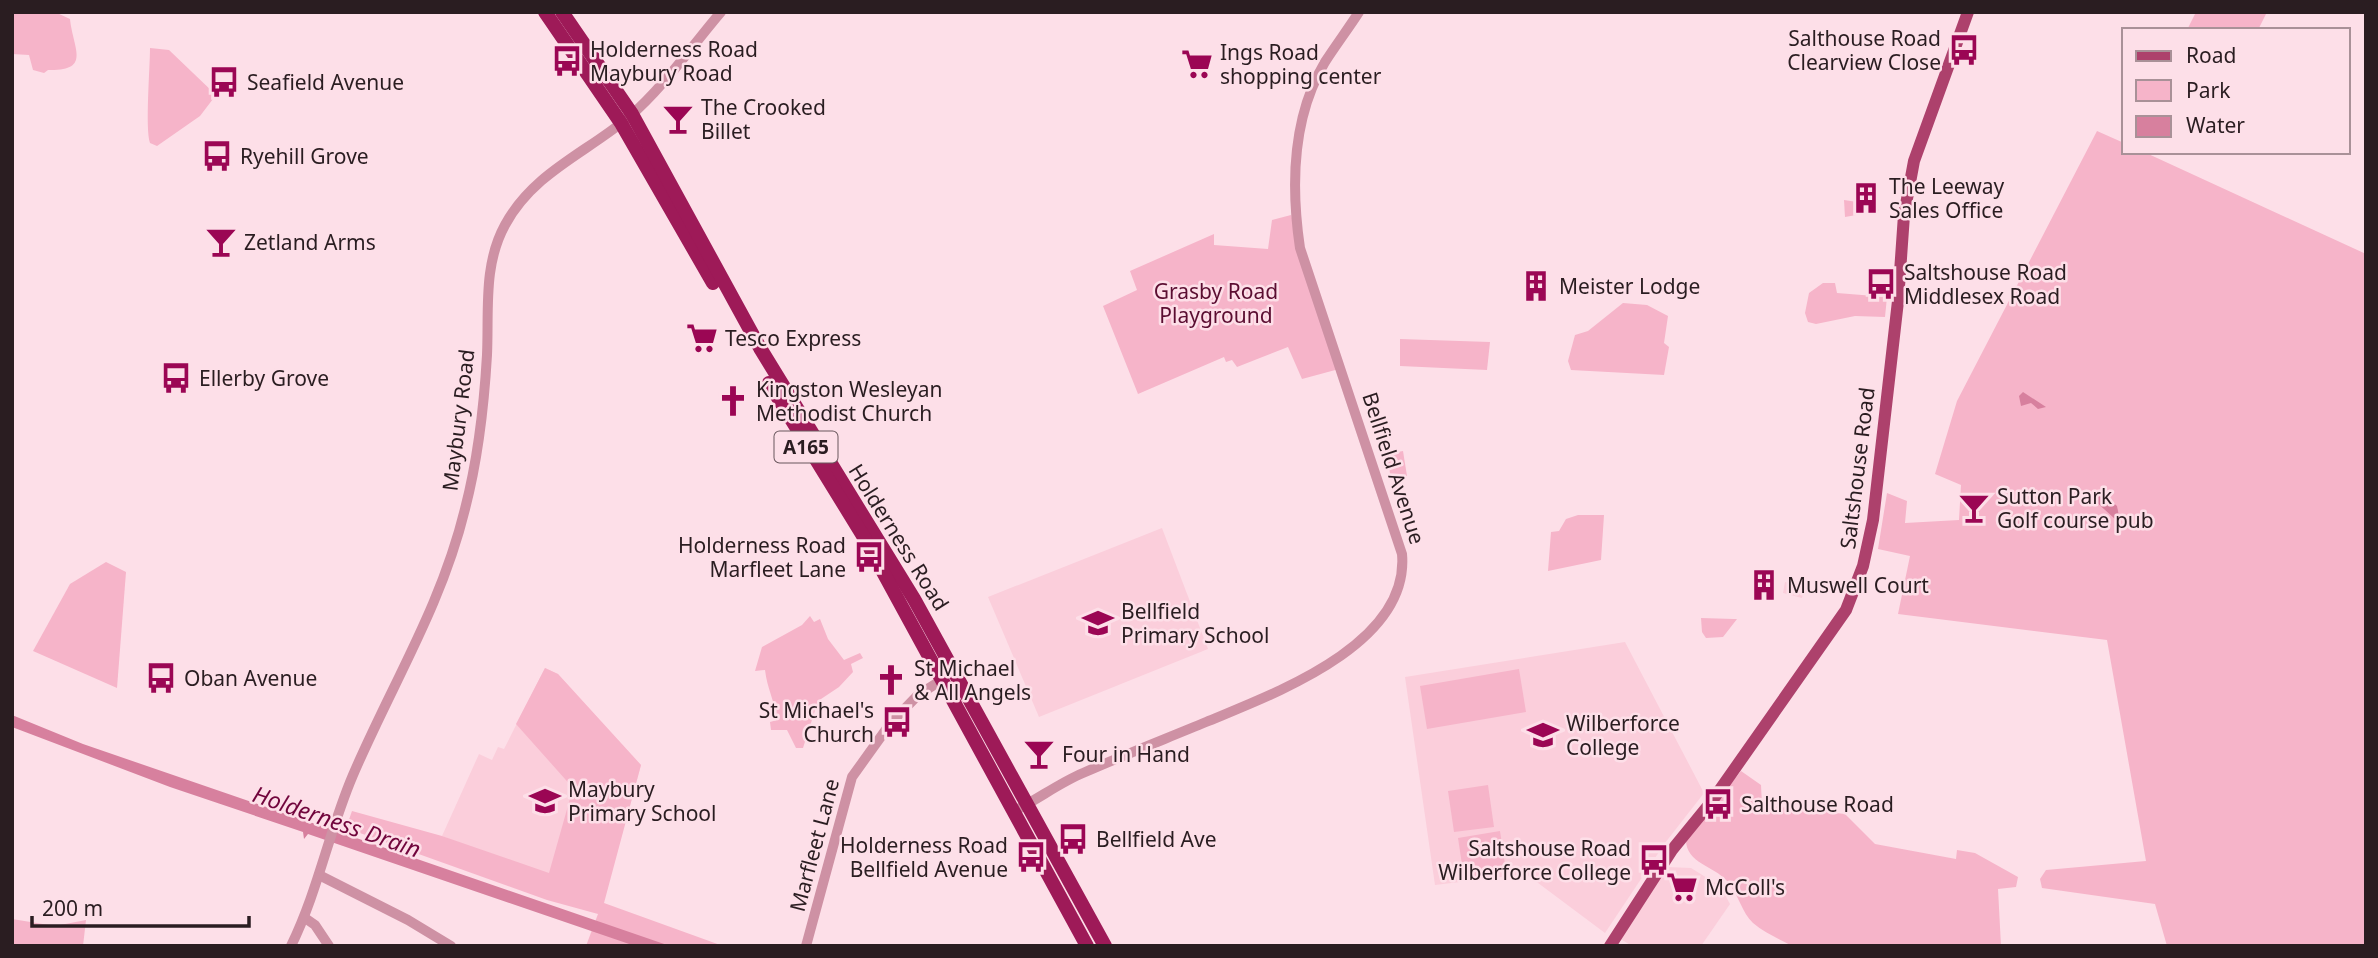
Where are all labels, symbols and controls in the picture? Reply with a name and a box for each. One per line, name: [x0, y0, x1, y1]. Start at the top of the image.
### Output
place label: Salthouse Road Clearview Close: [1787, 24, 1941, 76]
legend: [2122, 28, 2350, 154]
bus stop icon: Salthouse Road Clearview Close: [1947, 33, 1981, 67]
place label: Holderness Road Maybury Road: [590, 35, 758, 87]
place label: Ings Road shopping center: [1220, 38, 1382, 90]
text: Road: [2186, 41, 2236, 69]
bus stop icon: Holderness Road Maybury Road: [550, 44, 584, 78]
supermarket icon: Ings Road shopping center: [1180, 47, 1214, 81]
bus stop icon: Seafield Avenue: [207, 65, 241, 99]
place label: Seafield Avenue: [247, 68, 404, 96]
text: Park: [2186, 76, 2231, 104]
place label: The Crooked Billet: [701, 93, 826, 145]
bar icon: The Crooked Billet: [661, 102, 695, 136]
text: Water: [2186, 111, 2245, 139]
bus stop icon: Ryehill Grove: [200, 139, 234, 173]
place label: Ryehill Grove: [240, 142, 369, 170]
place label: The Leeway Sales Office: [1889, 172, 2005, 224]
building icon: The Leeway Sales Office: [1849, 181, 1883, 215]
bar icon: Zetland Arms: [204, 225, 238, 259]
place label: Zetland Arms: [244, 228, 376, 256]
place label: Saltshouse Road Middlesex Road: [1904, 258, 2067, 310]
bus stop icon: Saltshouse Road Middlesex Road: [1864, 267, 1898, 301]
building icon: Meister Lodge: [1519, 269, 1553, 303]
place label: Meister Lodge: [1559, 272, 1700, 300]
park label: Grasby Road Playground: [1154, 277, 1278, 329]
supermarket icon: Tesco Express: [685, 321, 719, 355]
place label: Tesco Express: [725, 324, 861, 352]
street label: Maybury Road: [435, 347, 481, 493]
bus stop icon: Ellerby Grove: [159, 361, 193, 395]
place label: Ellerby Grove: [199, 364, 329, 392]
place label: Kingston Wesleyan Methodist Church: [756, 375, 942, 427]
church icon: Kingston Wesleyan Methodist Church: [716, 384, 750, 418]
street label: Saltshouse Road: [1833, 385, 1881, 551]
street label: Bellfield Avenue: [1356, 388, 1432, 548]
road number: A165: [774, 432, 838, 462]
street label: Holderness Road: [843, 458, 955, 616]
place label: Sutton Park Golf course pub: [1997, 482, 2154, 534]
bar icon: Sutton Park Golf course pub: [1957, 491, 1991, 525]
place label: Holderness Road Marfleet Lane: [678, 531, 846, 583]
bus stop icon: Holderness Road Marfleet Lane: [852, 540, 886, 574]
building icon: Muswell Court: [1747, 568, 1781, 602]
place label: Muswell Court: [1787, 571, 1929, 599]
place label: Bellfield Primary School: [1121, 597, 1269, 649]
school or university icon: Bellfield Primary School: [1081, 606, 1115, 640]
place label: St Michael & All Angels: [914, 654, 1031, 706]
bus stop icon: Oban Avenue: [144, 661, 178, 695]
church icon: St Michael & All Angels: [874, 663, 908, 697]
place label: Oban Avenue: [184, 664, 317, 692]
place label: St Michael's Church: [759, 696, 874, 748]
bus stop icon: St Michael's Church: [880, 705, 914, 739]
place label: Wilberforce College: [1566, 709, 1680, 761]
school or university icon: Wilberforce College: [1526, 718, 1560, 752]
bar icon: Four in Hand: [1022, 737, 1056, 771]
place label: Four in Hand: [1062, 740, 1190, 768]
place label: Maybury Primary School: [568, 775, 716, 827]
street label: Marfleet Lane: [783, 775, 845, 915]
water label: Holderness Drain: [249, 777, 425, 865]
school or university icon: Maybury Primary School: [528, 784, 562, 818]
bus stop icon: Salthouse Road: [1701, 787, 1735, 821]
place label: Salthouse Road: [1741, 790, 1894, 818]
bus stop icon: Bellfield Ave: [1056, 822, 1090, 856]
place label: Bellfield Ave: [1096, 825, 1217, 853]
place label: Holderness Road Bellfield Avenue: [840, 831, 1008, 883]
place label: Saltshouse Road Wilberforce College: [1438, 834, 1631, 886]
bus stop icon: Holderness Road Bellfield Avenue: [1014, 840, 1048, 874]
bus stop icon: Saltshouse Road Wilberforce College: [1637, 843, 1671, 877]
supermarket icon: McColl's: [1665, 870, 1699, 904]
place label: McColl's: [1705, 873, 1785, 901]
scale bar: [32, 884, 248, 928]
text: 200 m: [42, 894, 103, 922]

